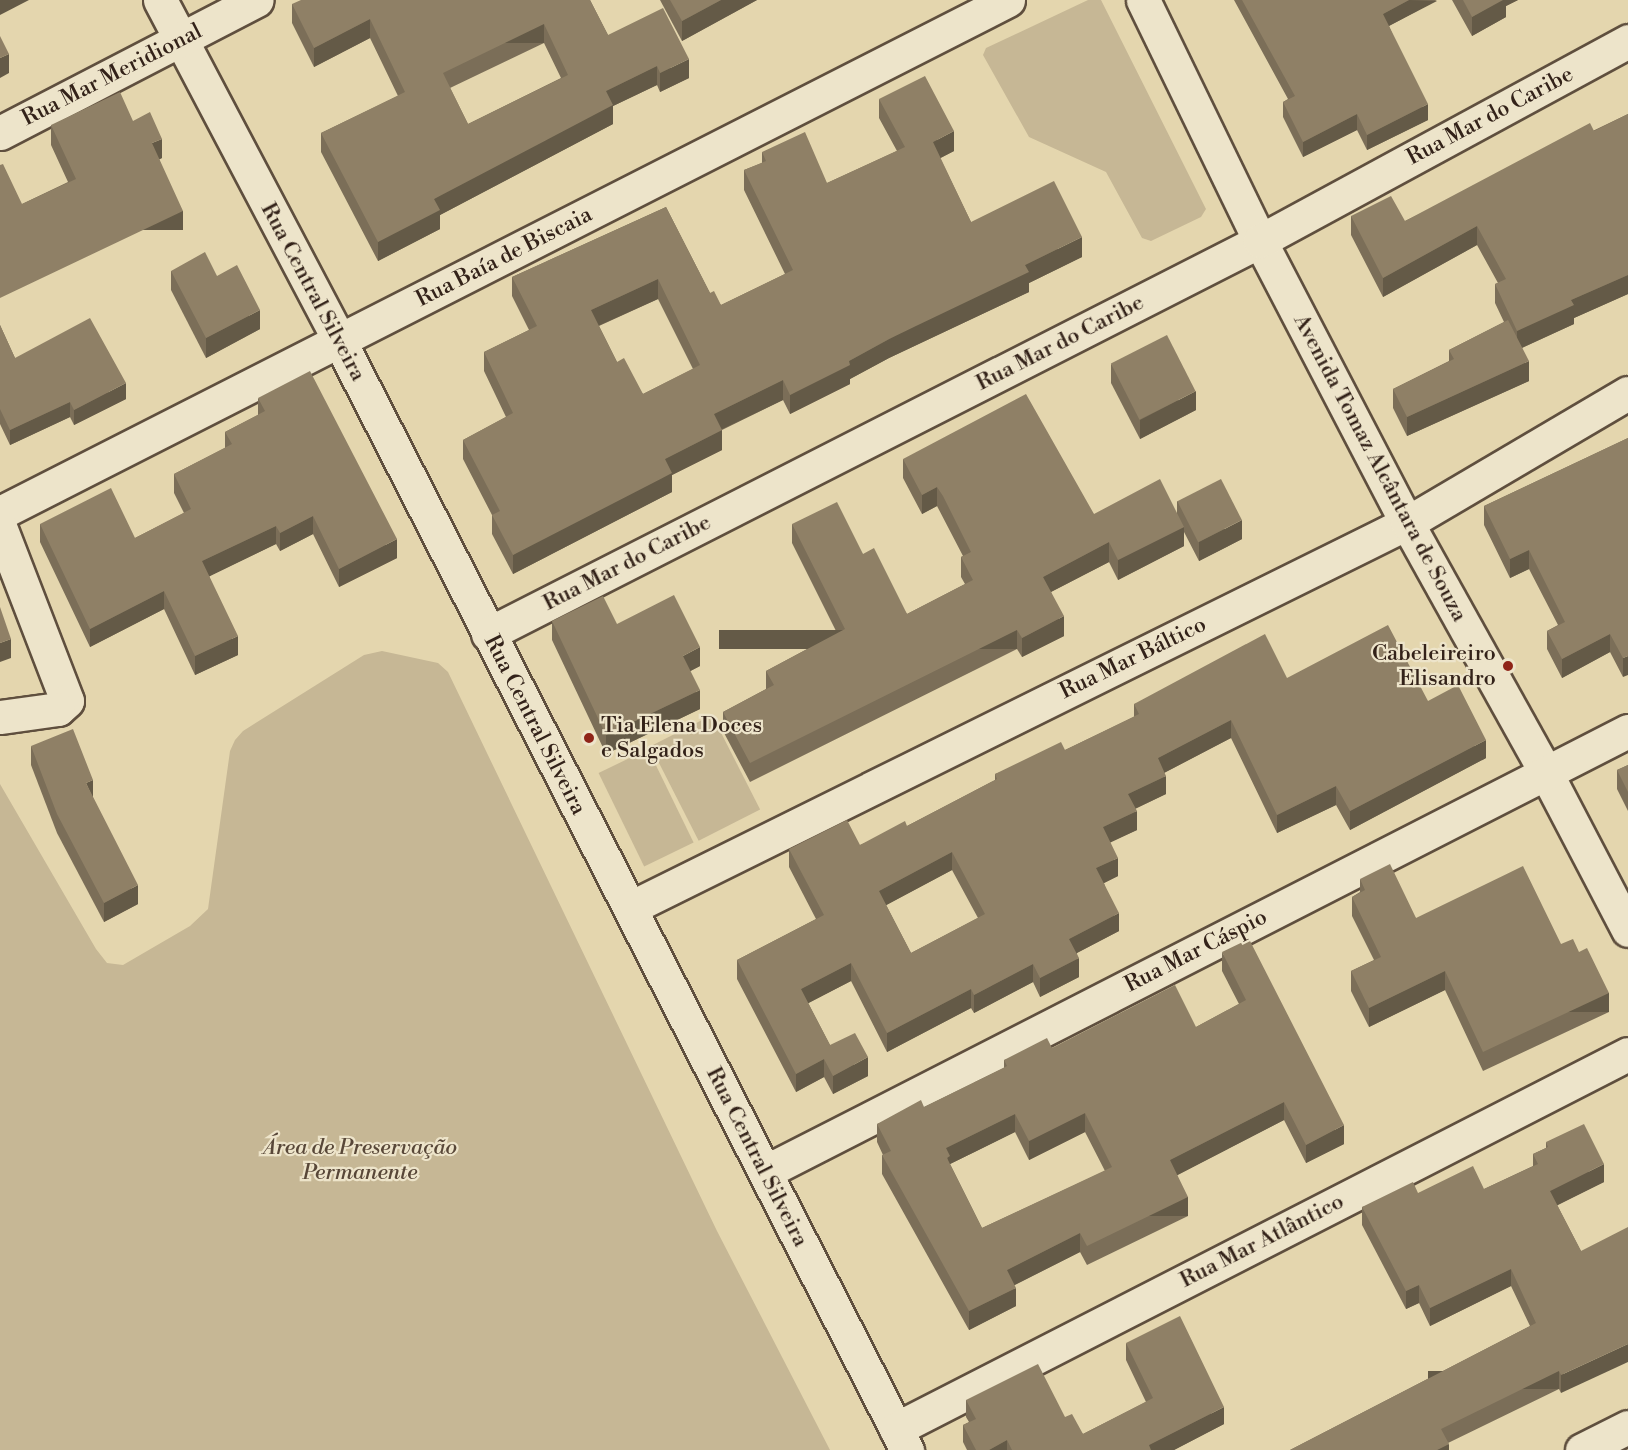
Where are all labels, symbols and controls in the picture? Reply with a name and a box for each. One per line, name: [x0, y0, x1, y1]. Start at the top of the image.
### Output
street label: Rua Mar Meridional: [18, 18, 206, 132]
street label: Rua Mar do Caribe: [1402, 61, 1578, 171]
street label: Rua Central Silveira: [255, 198, 371, 386]
street label: Rua Baía de Biscaia: [412, 201, 596, 313]
street label: Rua Mar do Caribe: [972, 289, 1148, 397]
street label: Avenida Tomaz Alcântara de Souza: [1288, 310, 1472, 626]
street label: Rua Mar do Caribe: [539, 509, 715, 617]
street label: Rua Mar Báltico: [1055, 611, 1211, 705]
street label: Rua Central Silveira: [478, 631, 592, 819]
place label: Cabeleireiro Elisandro: [1372, 640, 1496, 692]
marker: Cabeleireiro Elisandro: [1501, 659, 1515, 673]
place label: Tia Elena Doces e Salgados: [601, 712, 762, 764]
marker: Tia Elena Doces e Salgados: [582, 731, 596, 745]
street label: Rua Mar Cáspio: [1120, 904, 1272, 998]
street label: Rua Central Silveira: [700, 1063, 814, 1251]
park label: Área de Preservação Permanente: [263, 1134, 457, 1186]
street label: Rua Mar Atlântico: [1176, 1188, 1348, 1294]

